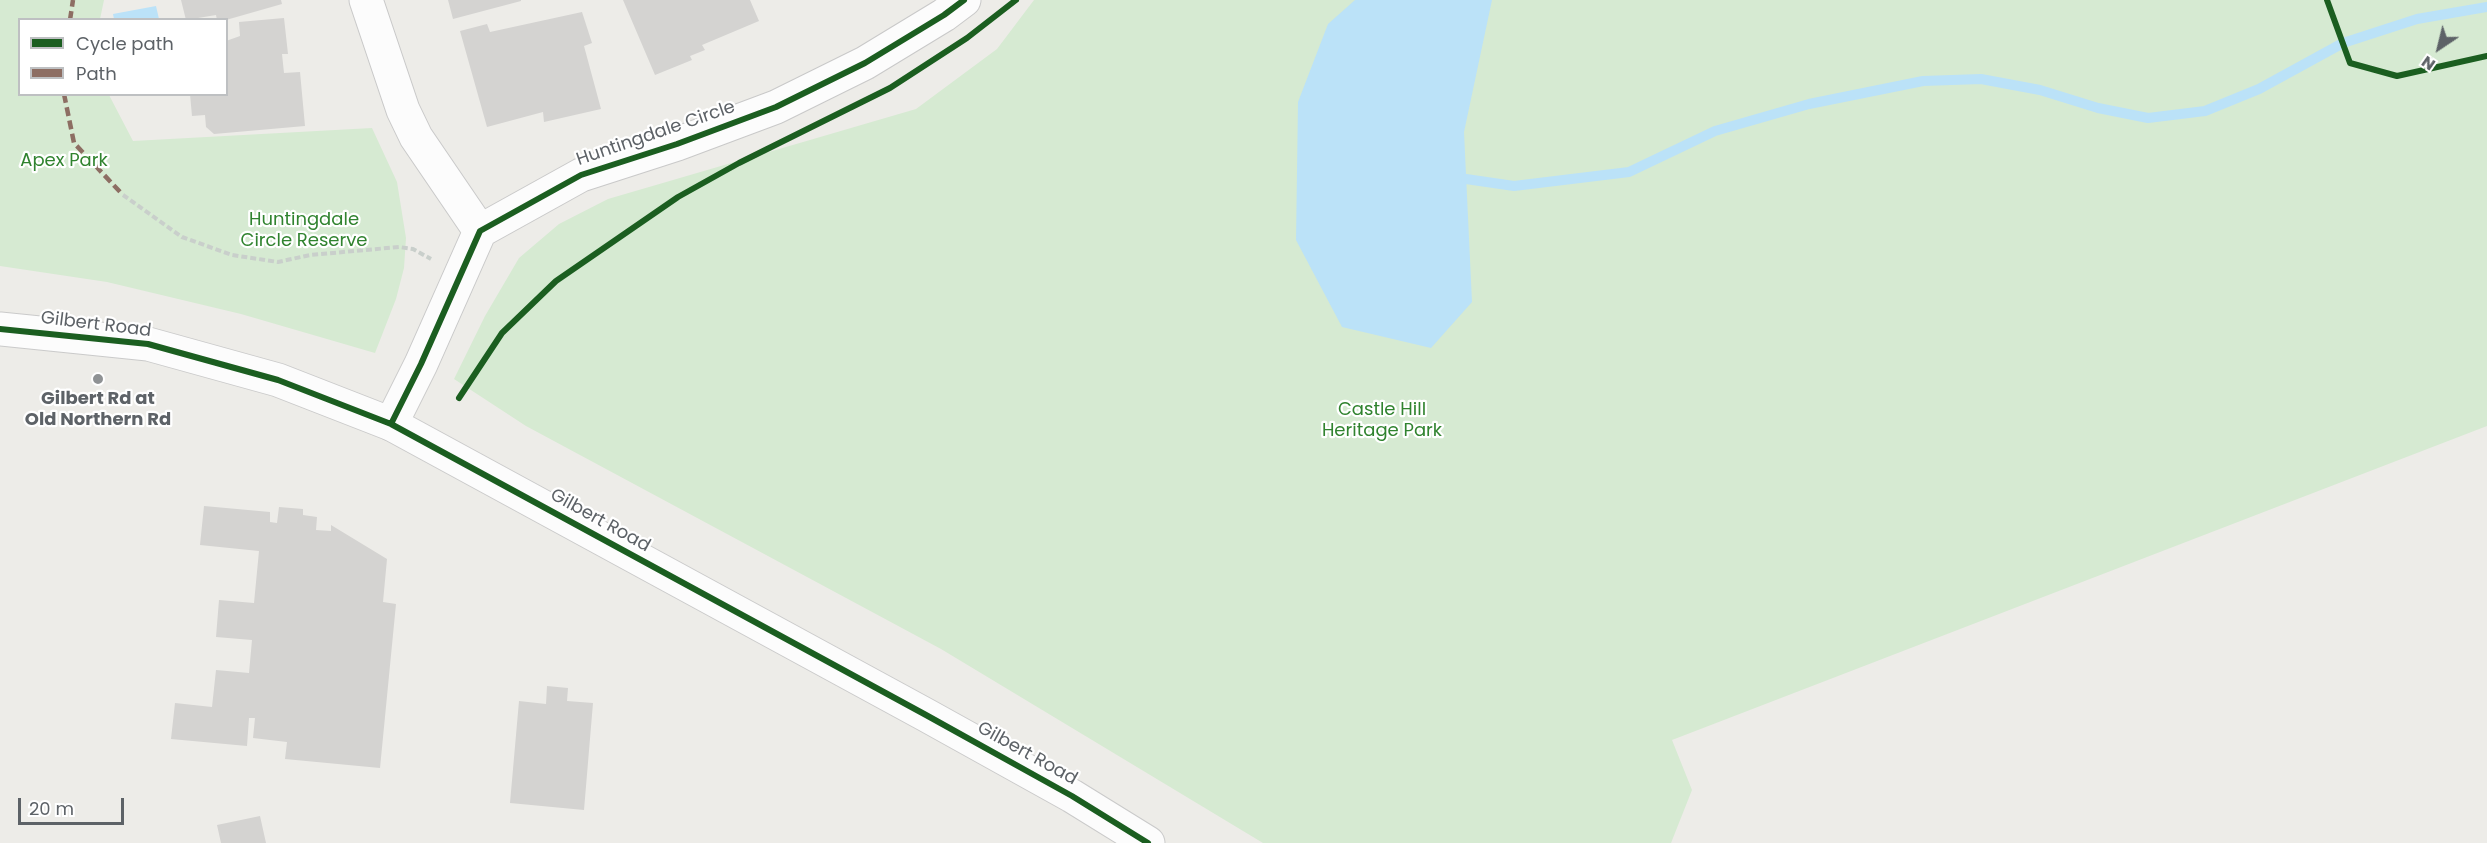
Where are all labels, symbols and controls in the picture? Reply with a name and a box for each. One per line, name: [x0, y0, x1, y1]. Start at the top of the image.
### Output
legend: [18, 18, 228, 96]
north arrow: [2409, 18, 2469, 78]
text: Cycle path: [76, 31, 174, 56]
text: N: [2417, 50, 2440, 76]
text: Path: [76, 61, 117, 86]
street label: Huntingdale Circle: [574, 97, 738, 171]
park label: Apex Park: [20, 150, 108, 172]
park label: Huntingdale Circle Reserve: [241, 209, 367, 252]
street label: Gilbert Road: [40, 308, 152, 342]
marker: Gilbert Rd at Old Northern Rd: [91, 372, 105, 386]
place label: Gilbert Rd at Old Northern Rd: [25, 388, 171, 430]
park label: Castle Hill Heritage Park: [1322, 399, 1442, 442]
street label: Gilbert Road: [546, 485, 654, 557]
street label: Gilbert Road: [973, 718, 1081, 790]
scale bar: [21, 786, 128, 824]
text: 20 m: [29, 796, 74, 821]

